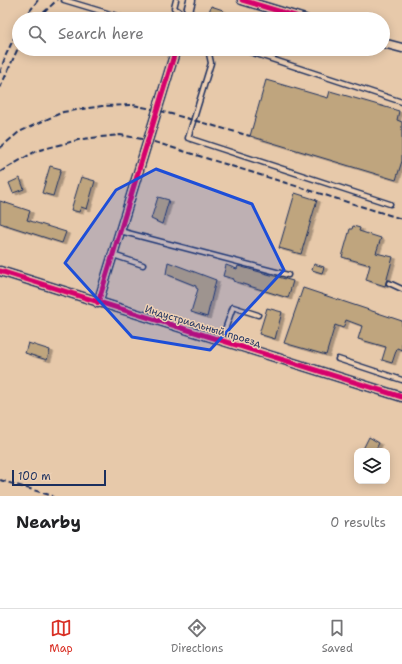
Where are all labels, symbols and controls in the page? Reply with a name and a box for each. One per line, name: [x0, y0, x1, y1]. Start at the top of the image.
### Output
search box: [12, 12, 390, 56]
icon: search: [26, 23, 48, 45]
text: Search here: [58, 24, 144, 44]
street label: Индустриальный проезд: [143, 302, 263, 350]
map controls: [354, 448, 390, 484]
button: layers: [354, 448, 390, 484]
scale bar: [12, 468, 106, 487]
text: 100 m: [18, 469, 51, 484]
text: Nearby: [16, 511, 81, 533]
text: 0 results: [330, 514, 386, 531]
tab: Map: [49, 617, 73, 656]
tab: Directions: [171, 617, 223, 656]
tab: Saved: [322, 617, 353, 656]

